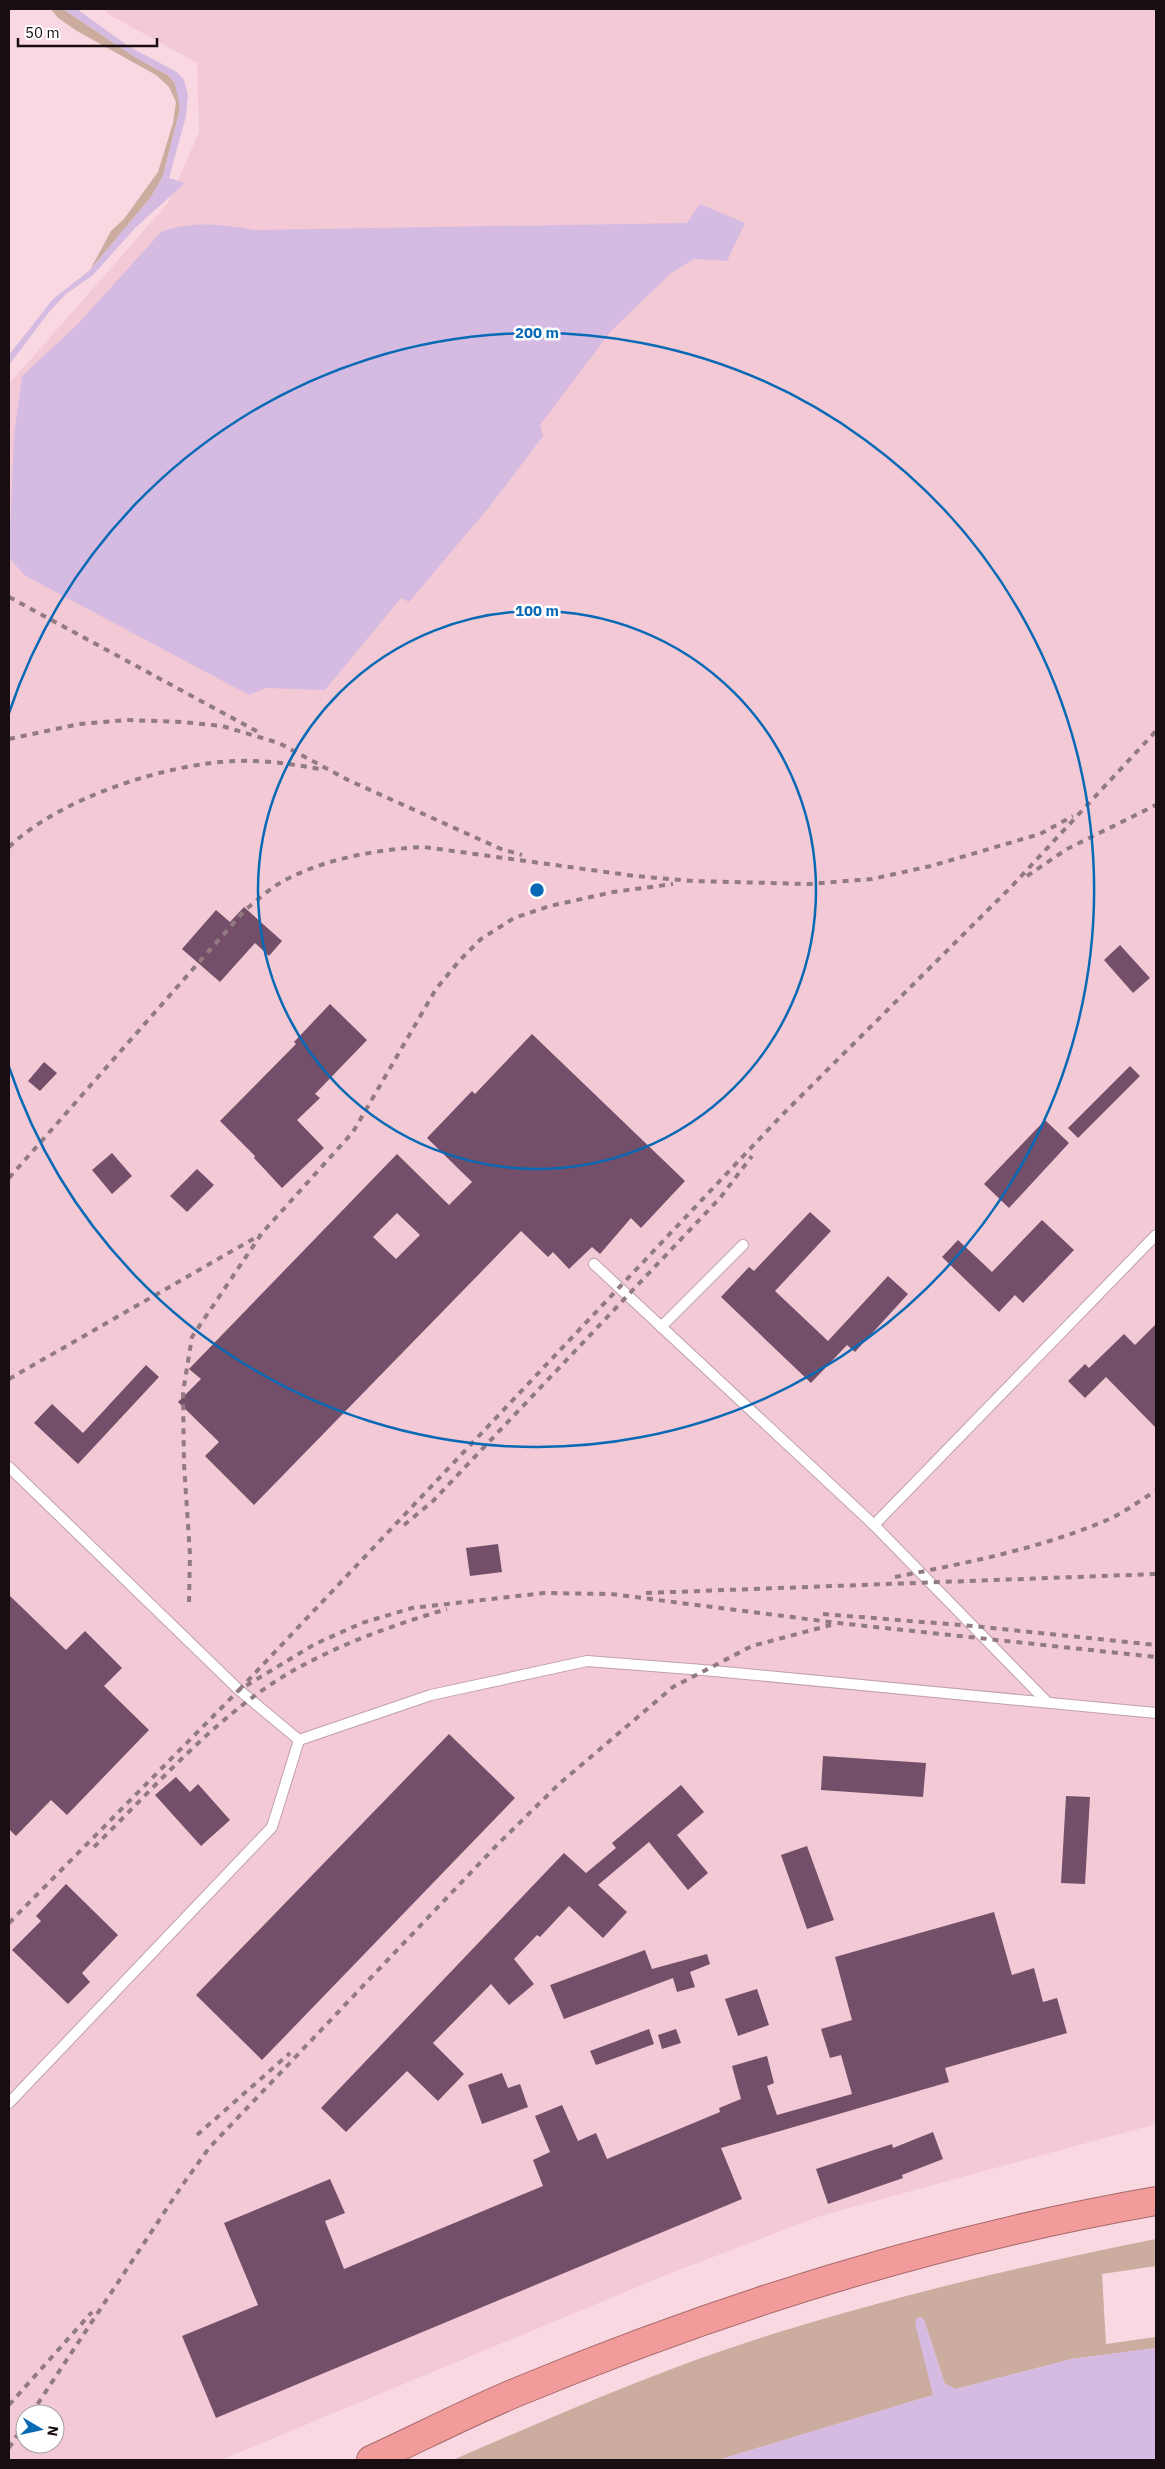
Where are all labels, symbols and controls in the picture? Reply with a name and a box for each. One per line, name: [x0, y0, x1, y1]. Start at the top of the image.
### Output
scale bar: [18, 15, 156, 47]
text: 50 m: [25, 23, 60, 42]
text: 200 m: [515, 323, 559, 342]
text: 100 m: [515, 601, 559, 620]
centre of rings: [528, 881, 546, 899]
north arrow: [15, 2404, 65, 2454]
text: N: [43, 2425, 63, 2437]

